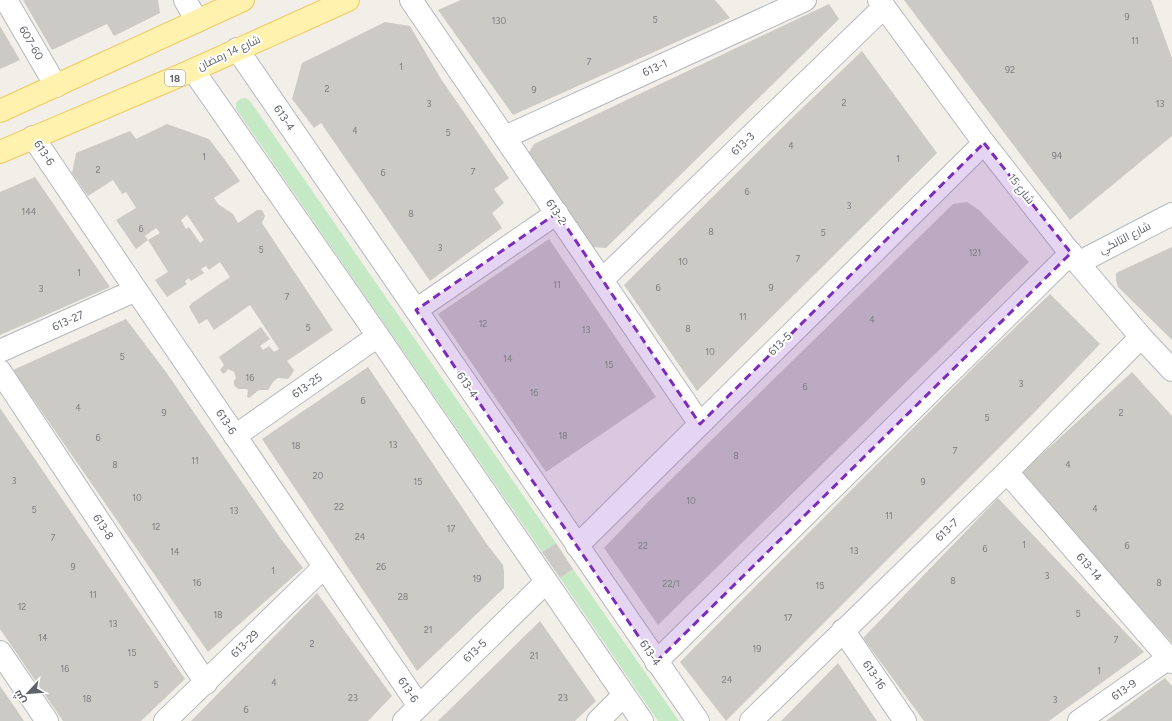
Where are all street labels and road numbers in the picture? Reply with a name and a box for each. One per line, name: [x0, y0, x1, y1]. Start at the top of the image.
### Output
street label: 607-60: [16, 24, 46, 62]
street label: شارع 14 رمضان: [195, 33, 263, 74]
street label: 613-1: [641, 57, 669, 79]
road number: 18: [165, 70, 185, 86]
street label: 613-4: [271, 103, 297, 133]
street label: 613-3: [729, 130, 757, 158]
street label: 613-6: [31, 138, 57, 168]
street label: شارع 15: [1004, 171, 1037, 207]
street label: 613-2: [543, 197, 569, 227]
street label: شارع التانكي: [1097, 219, 1154, 258]
street label: 613-27: [50, 308, 86, 334]
street label: 613-5: [766, 330, 794, 358]
street label: 613-4: [454, 370, 480, 400]
street label: 613-25: [289, 371, 325, 401]
street label: 613-6: [213, 407, 239, 437]
street label: 613-8: [90, 512, 116, 543]
street label: 613-7: [933, 516, 961, 544]
street label: 613-14: [1073, 550, 1105, 584]
street label: 613-29: [228, 628, 262, 660]
street label: 613-5: [461, 637, 489, 665]
street label: 613-4: [637, 638, 663, 668]
street label: 613-16: [860, 658, 888, 692]
street label: 613-6: [395, 675, 421, 705]
street label: 613-9: [1109, 677, 1139, 703]

